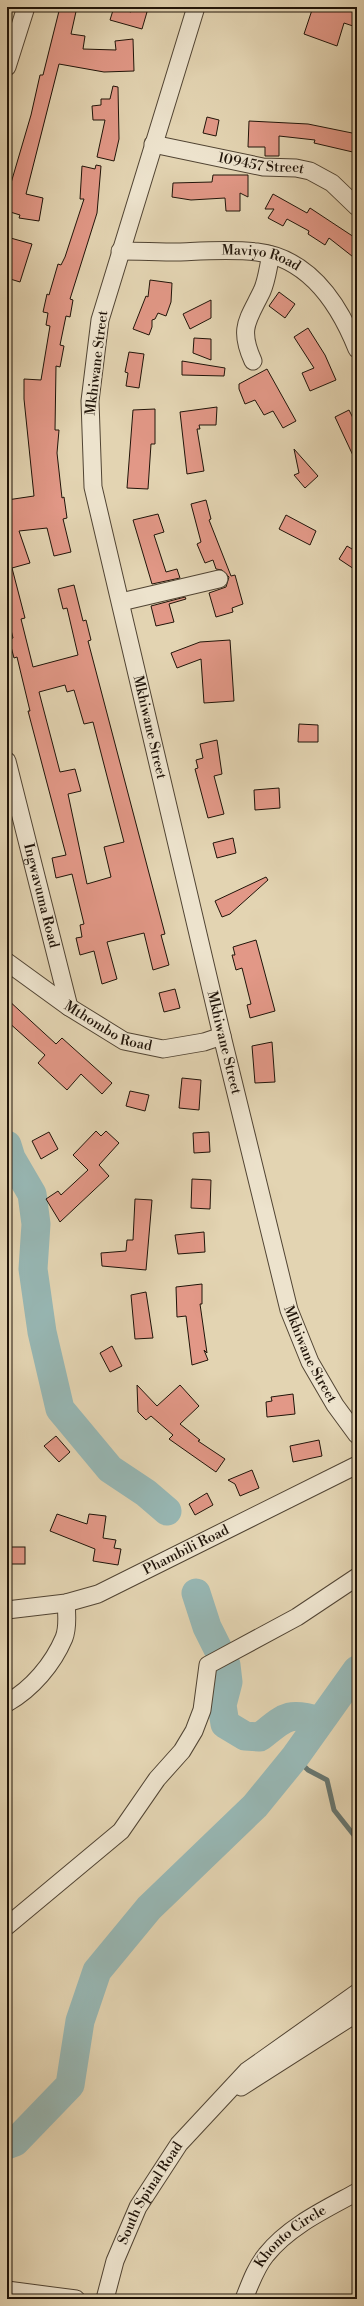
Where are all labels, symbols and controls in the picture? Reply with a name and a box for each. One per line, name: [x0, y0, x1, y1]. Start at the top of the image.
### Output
street label: 109457 Street: [216, 149, 306, 178]
street label: Maviyo Road: [222, 241, 304, 275]
street label: Mkhiwane Street: [82, 309, 112, 417]
street label: Mkhiwane Street: [129, 674, 170, 781]
street label: Ingwavuma Road: [19, 842, 63, 950]
street label: Mkhiwane Street: [203, 989, 245, 1096]
street label: Mthombo Road: [61, 997, 154, 1056]
street label: Mkhiwane Street: [279, 1303, 341, 1406]
street label: Phambili Road: [140, 1521, 232, 1579]
street label: South Spinal Road: [114, 2138, 187, 2247]
street label: Khonto Circle: [251, 2201, 329, 2271]

